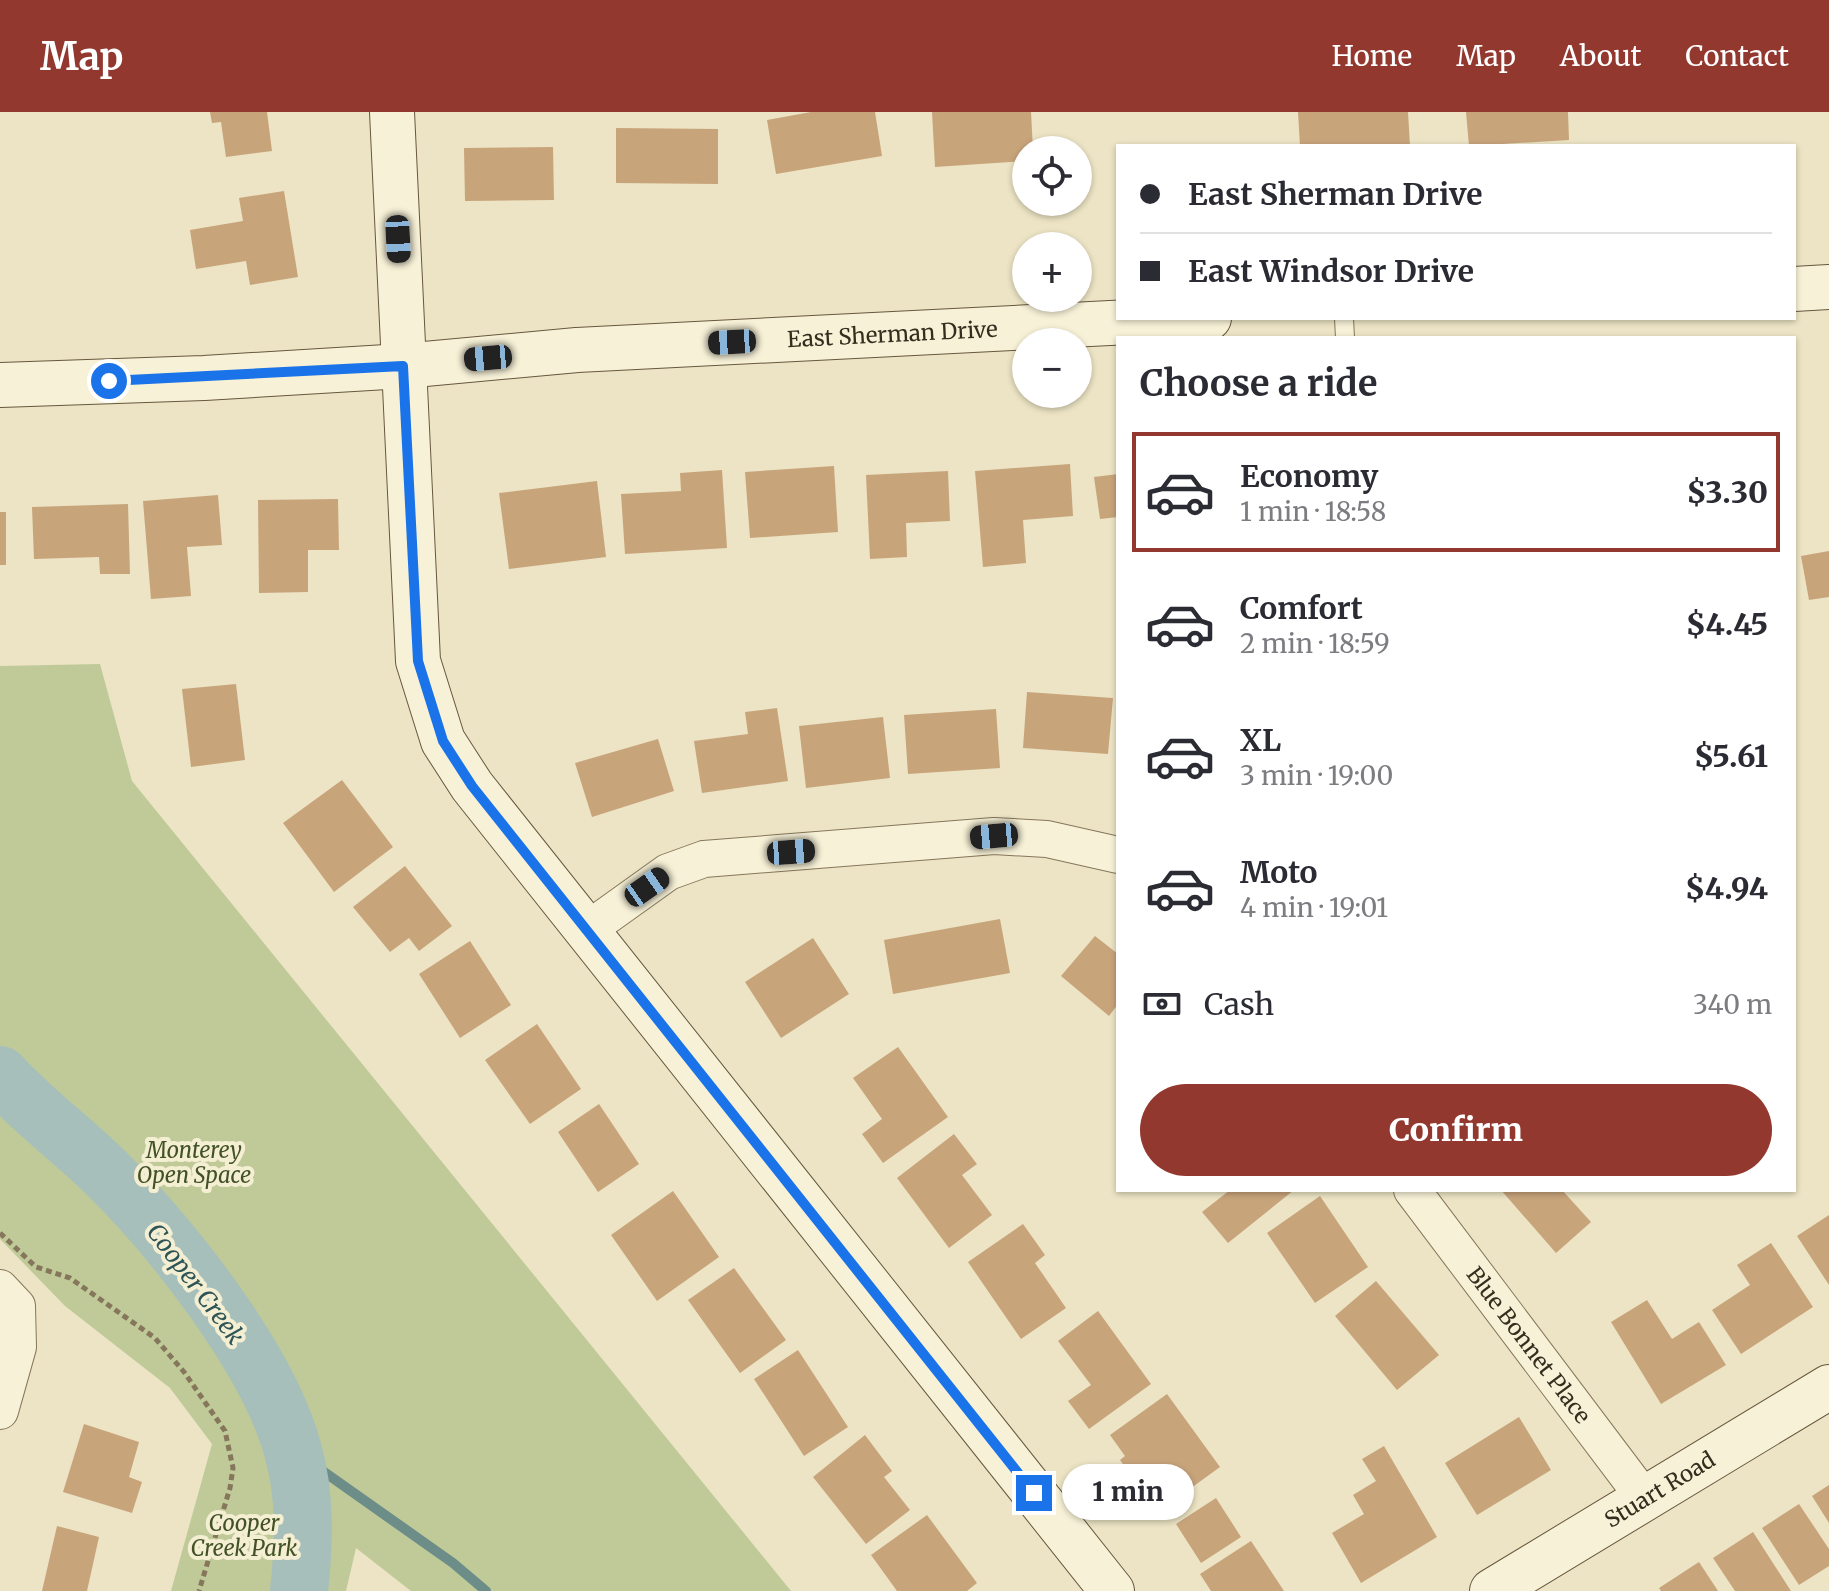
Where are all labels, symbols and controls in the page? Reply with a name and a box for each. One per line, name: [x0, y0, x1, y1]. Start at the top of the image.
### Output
text: Map: [40, 33, 124, 80]
text: Home: [1331, 38, 1412, 74]
text: Map: [1456, 38, 1516, 74]
text: About: [1560, 38, 1641, 74]
text: Contact: [1685, 38, 1789, 74]
map controls: [1012, 136, 1092, 408]
button: locate: [1012, 136, 1092, 216]
text: East Sherman Drive: [1188, 175, 1482, 213]
car: [385, 214, 411, 264]
button: +: [1012, 232, 1092, 312]
text: East Windsor Drive: [1188, 252, 1474, 290]
street label: East Sherman Drive: [786, 315, 998, 353]
button: −: [1012, 328, 1092, 408]
car: [707, 329, 757, 355]
car: [463, 344, 513, 372]
text: Choose a ride: [1140, 361, 1377, 406]
route start: [91, 363, 127, 399]
icon: car: [1144, 456, 1216, 528]
text: Economy: [1240, 457, 1378, 495]
text: $3.30: [1687, 473, 1768, 511]
text: 1 min · 18:58: [1240, 495, 1386, 528]
icon: car: [1144, 588, 1216, 660]
text: Comfort: [1240, 589, 1363, 627]
text: $4.45: [1686, 605, 1768, 643]
text: 2 min · 18:59: [1240, 627, 1390, 660]
icon: car: [1144, 720, 1216, 792]
text: XL: [1240, 721, 1281, 759]
text: $5.61: [1694, 737, 1768, 775]
text: 3 min · 19:00: [1240, 759, 1393, 792]
car: [969, 822, 1019, 850]
car: [766, 838, 816, 866]
icon: car: [1144, 852, 1216, 924]
text: Moto: [1240, 853, 1318, 891]
car: [620, 863, 674, 911]
text: $4.94: [1685, 869, 1768, 907]
text: 4 min · 19:01: [1240, 891, 1388, 924]
icon: cash: [1140, 982, 1184, 1026]
text: Cash: [1204, 985, 1274, 1023]
text: 340 m: [1693, 988, 1772, 1021]
button: Confirm: [1140, 1084, 1772, 1176]
park label: Monterey Open Space: [137, 1136, 251, 1189]
water label: Cooper Creek: [140, 1217, 251, 1350]
street label: Blue Bonnet Place: [1461, 1261, 1597, 1429]
street label: Stuart Road: [1599, 1445, 1720, 1534]
callout: 1 min: [1062, 1465, 1194, 1521]
route end: [1016, 1475, 1052, 1511]
text: 1 min: [1092, 1475, 1164, 1508]
park label: Cooper Creek Park: [191, 1509, 297, 1562]

